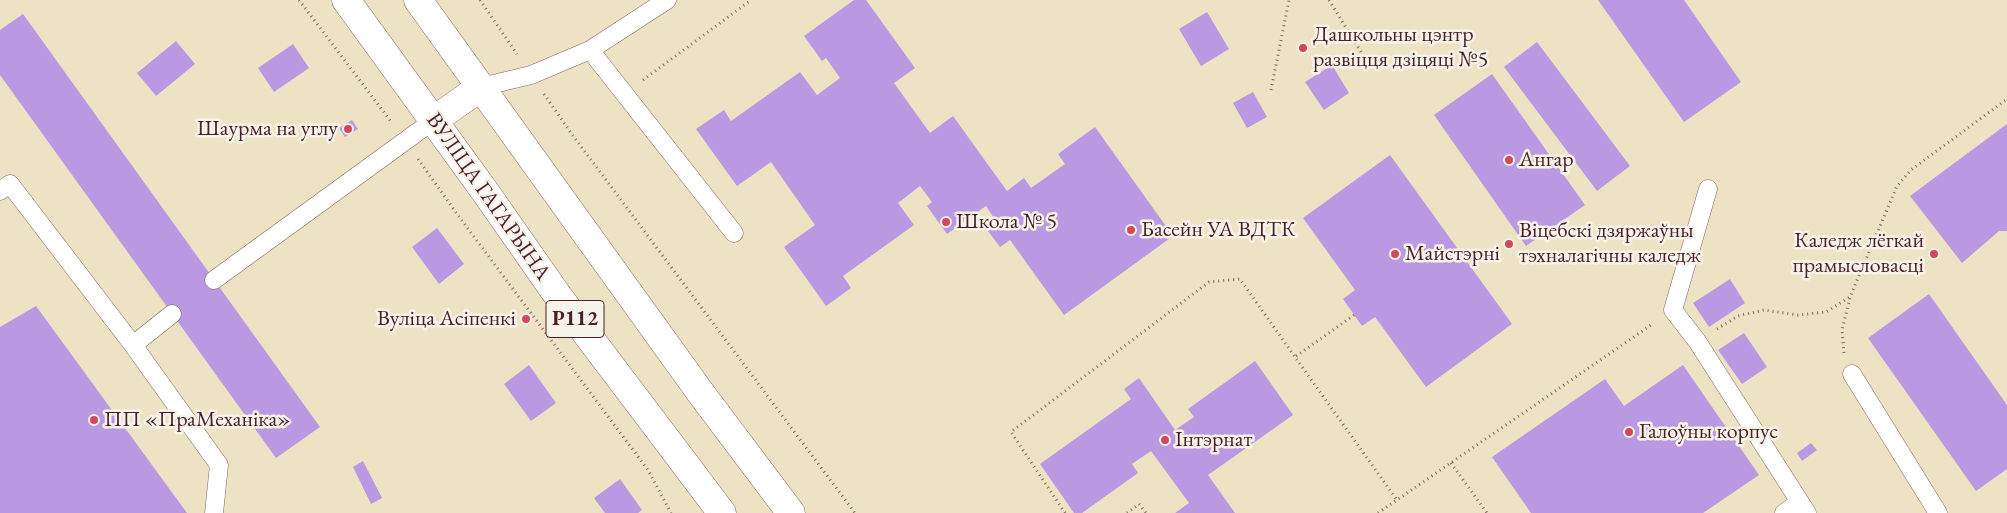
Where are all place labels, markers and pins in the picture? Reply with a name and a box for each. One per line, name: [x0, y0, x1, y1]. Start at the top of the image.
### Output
place label: Дашкольны цэнтр развіцця дзіцяці №5: [1313, 22, 1488, 74]
marker: Дашкольны цэнтр развіцця дзіцяці №5: [1297, 42, 1309, 54]
place label: Шаурма на углу: [197, 116, 338, 142]
marker: Шаурма на углу: [342, 123, 354, 135]
place label: Ангар: [1519, 147, 1574, 173]
marker: Ангар: [1503, 154, 1515, 166]
place label: Школа № 5: [956, 209, 1057, 235]
marker: Школа № 5: [940, 216, 952, 228]
place label: Басейн УА ВДТК: [1141, 217, 1295, 243]
place label: Віцебскі дзяржаўны тэхналагічны каледж: [1519, 218, 1701, 270]
marker: Басейн УА ВДТК: [1125, 224, 1137, 236]
place label: Каледж лёгкай прамысловасці: [1793, 228, 1924, 280]
marker: Віцебскі дзяржаўны тэхналагічны каледж: [1503, 238, 1515, 250]
place label: Майстэрні: [1405, 241, 1500, 267]
marker: Майстэрні: [1389, 248, 1401, 260]
marker: Каледж лёгкай прамысловасці: [1928, 248, 1940, 260]
place label: Вуліца Асіпенкі: [377, 306, 516, 332]
marker: Вуліца Асіпенкі: [520, 313, 532, 325]
place label: ПП «ПраМеханіка»: [104, 407, 290, 433]
marker: ПП «ПраМеханіка»: [88, 414, 100, 426]
place label: Галоўны корпус: [1639, 419, 1778, 445]
marker: Галоўны корпус: [1623, 426, 1635, 438]
place label: Інтэрнат: [1175, 427, 1253, 453]
marker: Інтэрнат: [1159, 434, 1171, 446]

